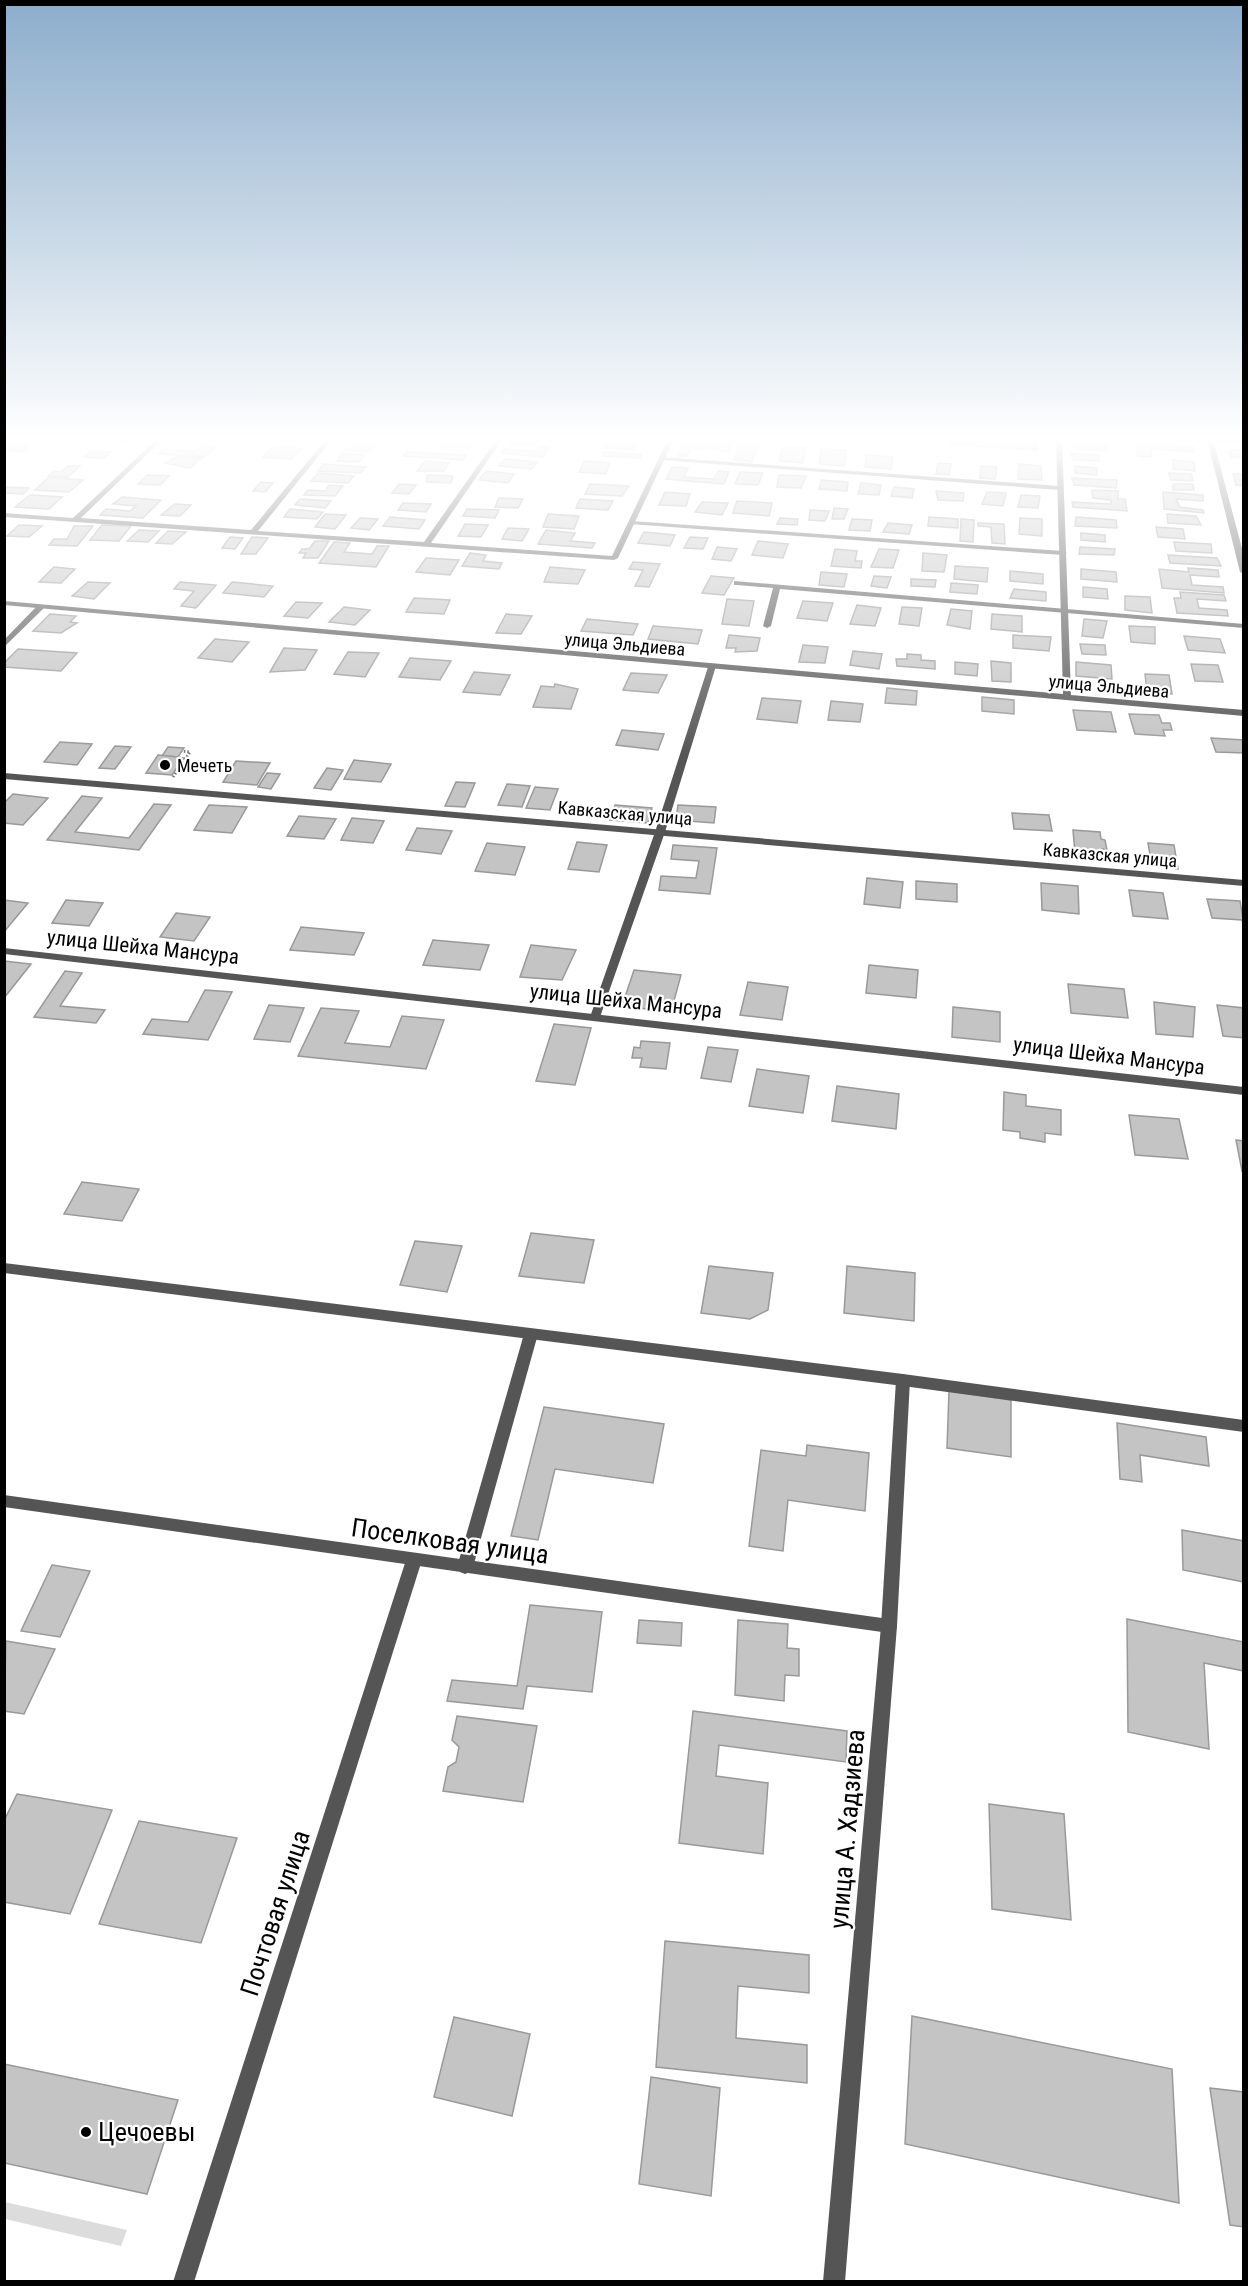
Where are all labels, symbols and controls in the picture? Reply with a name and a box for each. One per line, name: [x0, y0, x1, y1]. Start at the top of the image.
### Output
street label: улица Эльдиева: [564, 628, 686, 660]
street label: улица Эльдиева: [1048, 670, 1170, 702]
place label: Мечеть: [177, 755, 232, 776]
marker: Мечеть: [158, 758, 172, 772]
street label: Кавказская улица: [557, 797, 693, 829]
street label: Кавказская улица: [1042, 839, 1178, 871]
street label: улица Шейха Мансура: [46, 925, 240, 969]
street label: улица Шейха Мансура: [529, 979, 723, 1023]
street label: улица Шейха Мансура: [1012, 1032, 1206, 1080]
street label: Поселковая улица: [349, 1512, 551, 1570]
street label: улица А. Хадзиева: [823, 1728, 871, 1930]
street label: Почтовая улица: [234, 1826, 316, 2000]
place label: Цечоевы: [98, 2117, 195, 2147]
marker: Цечоевы: [79, 2125, 93, 2139]

